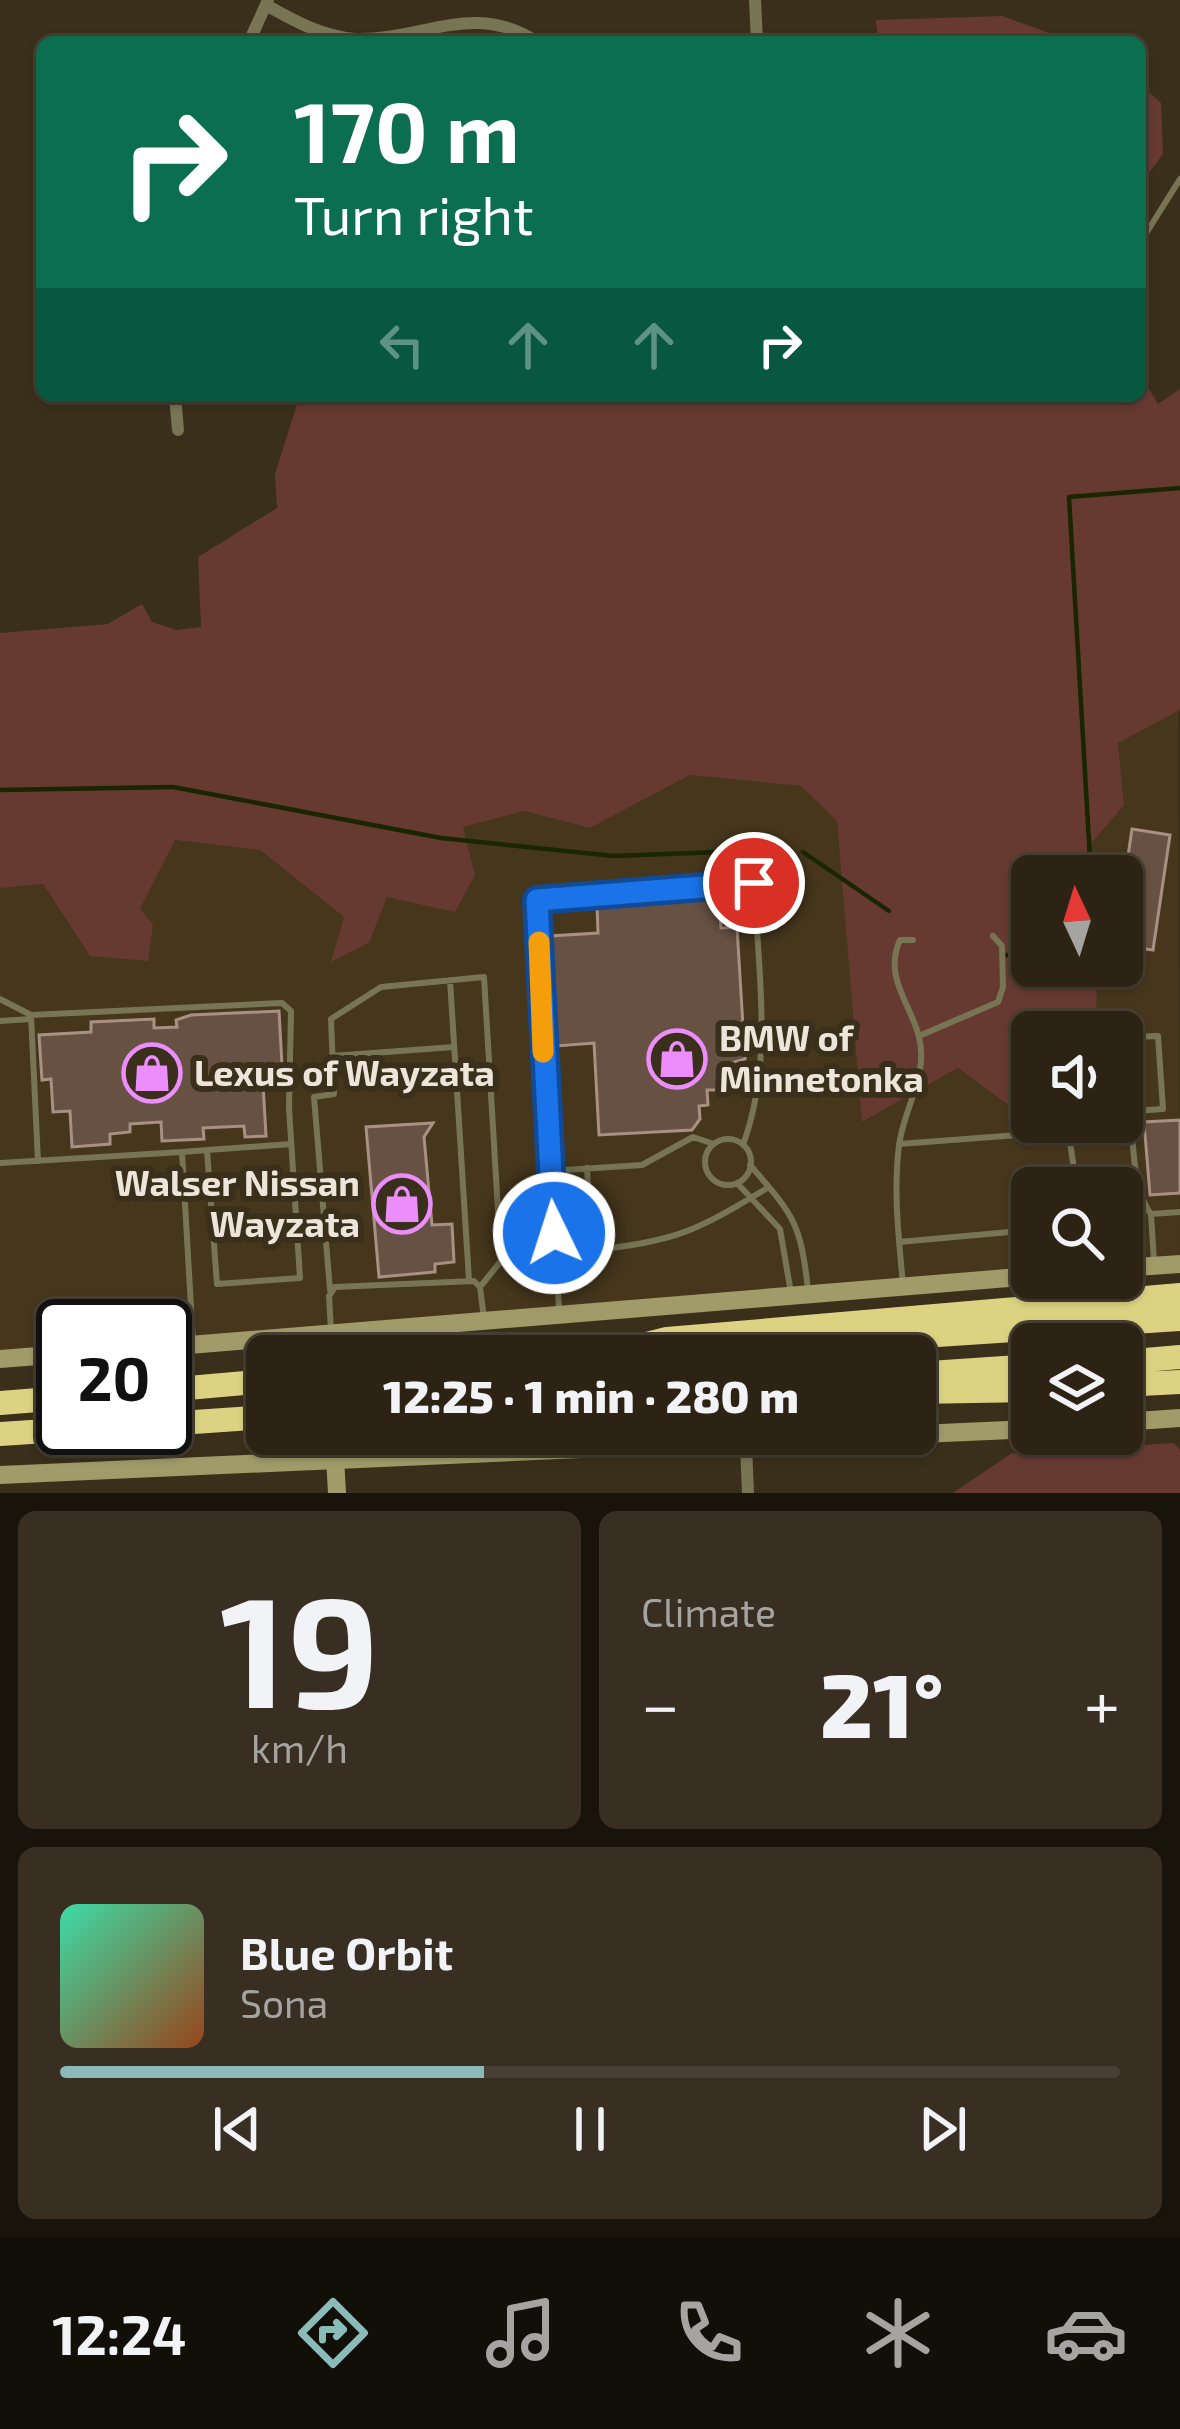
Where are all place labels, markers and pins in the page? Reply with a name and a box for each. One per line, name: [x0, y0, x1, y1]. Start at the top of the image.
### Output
pin: [703, 832, 805, 934]
place label: BMW of Minnetonka: [719, 1015, 924, 1099]
shop icon: BMW of Minnetonka: [646, 1028, 708, 1090]
shop icon: Lexus of Wayzata: [121, 1042, 183, 1104]
place label: Lexus of Wayzata: [194, 1050, 495, 1094]
place label: Walser Nissan Wayzata: [115, 1160, 360, 1245]
shop icon: Walser Nissan Wayzata: [371, 1173, 433, 1235]

